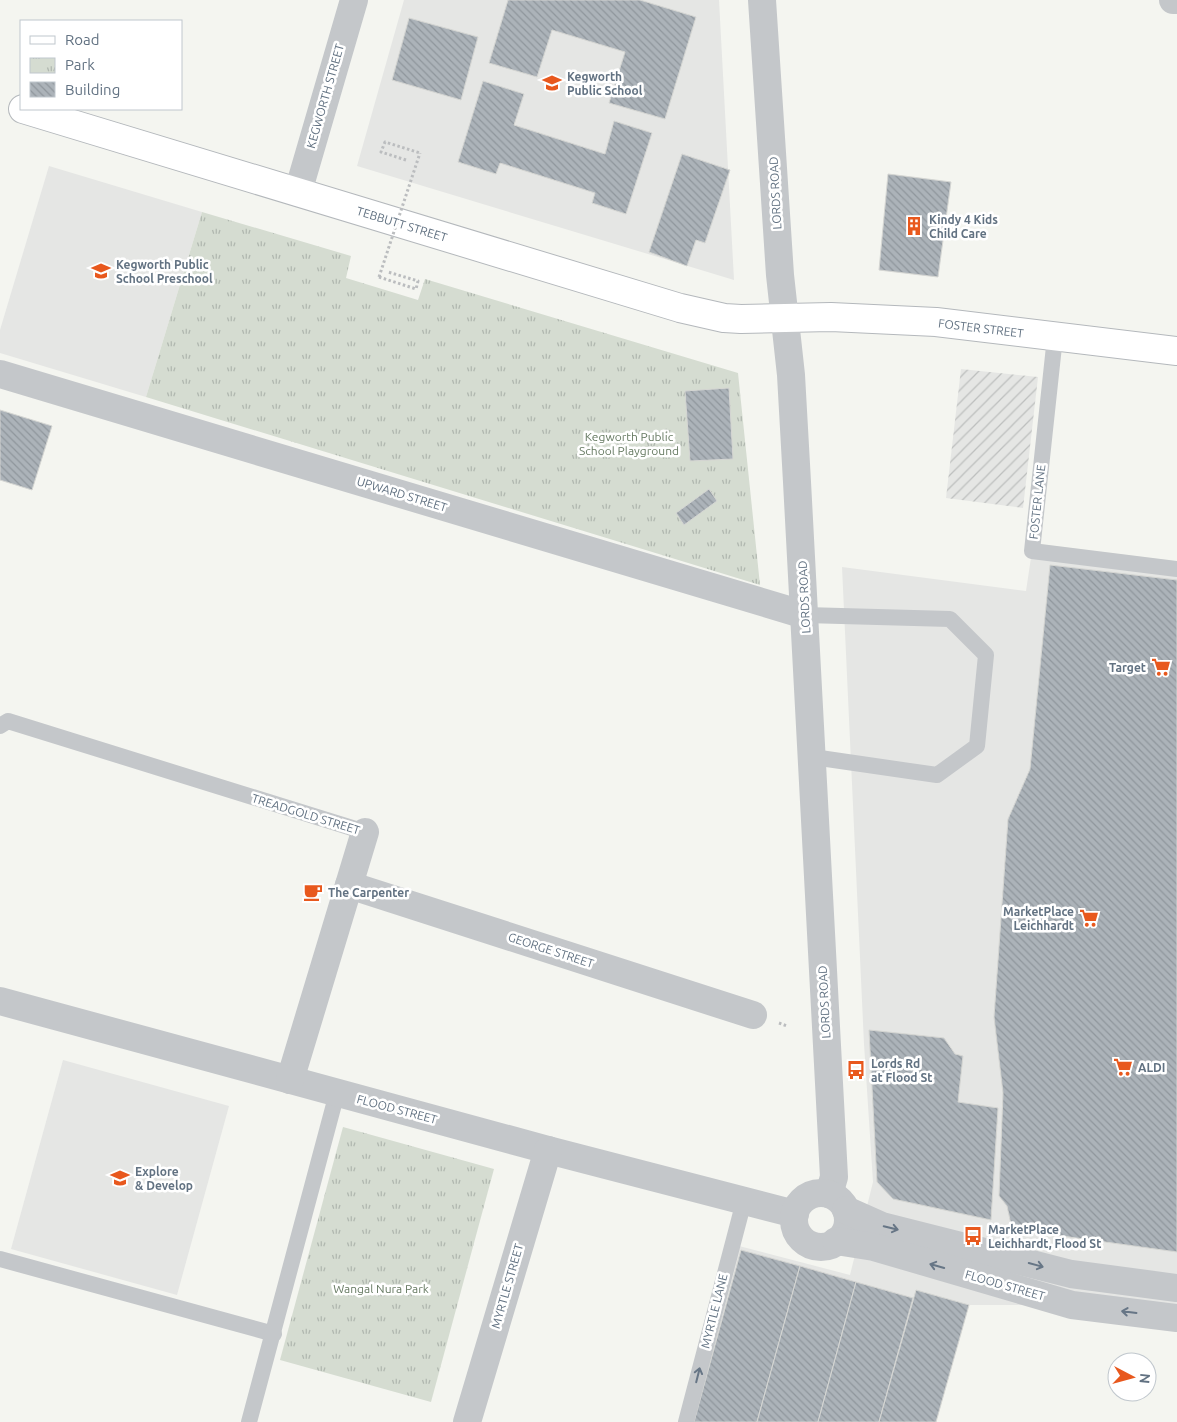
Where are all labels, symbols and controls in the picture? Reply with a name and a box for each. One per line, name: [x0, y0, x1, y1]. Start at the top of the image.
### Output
legend: [20, 20, 182, 110]
text: Road: [65, 31, 100, 48]
street label: KEGWORTH STREET: [304, 42, 346, 150]
text: Park: [65, 56, 95, 73]
place label: Kegworth Public School: [567, 70, 643, 97]
school or university icon: Kegworth Public School: [541, 72, 563, 94]
text: Building: [65, 81, 120, 98]
street label: LORDS ROAD: [767, 156, 783, 230]
street label: TEBBUTT STREET: [355, 204, 449, 244]
place label: Kindy 4 Kids Child Care: [929, 213, 998, 240]
building icon: Kindy 4 Kids Child Care: [903, 215, 925, 237]
place label: Kegworth Public School Preschool: [116, 258, 213, 285]
school or university icon: Kegworth Public School Preschool: [90, 260, 112, 282]
street label: FOSTER STREET: [937, 316, 1025, 340]
park label: Kegworth Public School Playground: [579, 430, 679, 457]
street label: FOSTER LANE: [1027, 464, 1047, 540]
street label: UPWARD STREET: [355, 474, 449, 514]
street label: LORDS ROAD: [796, 560, 812, 634]
supermarket icon: Target: [1150, 656, 1172, 678]
place label: Target: [1109, 661, 1146, 674]
street label: TREADGOLD STREET: [250, 791, 362, 837]
cafe icon: The Carpenter: [302, 881, 324, 903]
place label: The Carpenter: [328, 886, 409, 899]
place label: MarketPlace Leichhardt: [1003, 905, 1074, 932]
supermarket icon: MarketPlace Leichhardt: [1078, 907, 1100, 929]
street label: GEORGE STREET: [507, 930, 596, 970]
street label: LORDS ROAD: [816, 965, 832, 1039]
supermarket icon: ALDI: [1112, 1056, 1134, 1078]
place label: Lords Rd at Flood St: [871, 1057, 932, 1084]
bus stop icon: Lords Rd at Flood St: [845, 1059, 867, 1081]
place label: ALDI: [1138, 1061, 1165, 1074]
street label: FLOOD STREET: [355, 1092, 439, 1126]
place label: Explore & Develop: [135, 1165, 193, 1192]
school or university icon: Explore & Develop: [109, 1167, 131, 1189]
place label: MarketPlace Leichhardt, Flood St: [988, 1223, 1101, 1250]
one-way arrow: [882, 1224, 898, 1233]
bus stop icon: MarketPlace Leichhardt, Flood St: [962, 1225, 984, 1247]
street label: MYRTLE STREET: [489, 1242, 525, 1330]
one-way arrow: [929, 1260, 945, 1270]
one-way arrow: [1027, 1261, 1043, 1270]
street label: FLOOD STREET: [964, 1267, 1047, 1303]
street label: MYRTLE LANE: [698, 1272, 730, 1350]
park label: Wangal Nura Park: [333, 1282, 429, 1295]
one-way arrow: [1121, 1307, 1137, 1317]
north arrow: [1107, 1352, 1157, 1402]
one-way arrow: [694, 1367, 703, 1383]
text: N: [1136, 1372, 1153, 1384]

